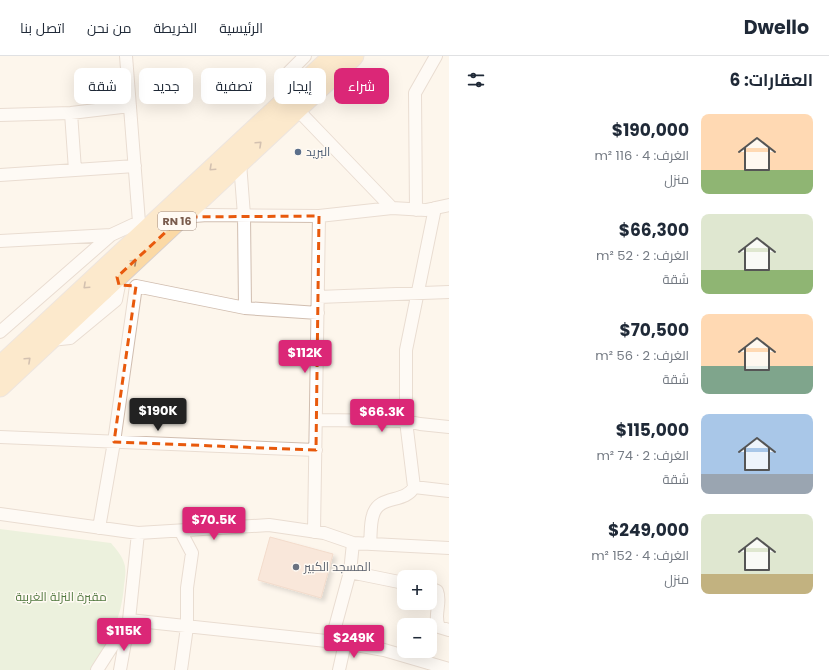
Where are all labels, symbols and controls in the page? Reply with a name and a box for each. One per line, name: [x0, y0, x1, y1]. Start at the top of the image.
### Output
text: Dwello: [744, 14, 809, 41]
text: اتصل بنا: [20, 18, 65, 38]
text: من نحن: [87, 18, 131, 38]
text: الخريطة: [153, 18, 197, 38]
text: الرئيسية: [219, 18, 263, 38]
chip: شقة: [74, 68, 131, 104]
chip: جديد: [139, 68, 193, 104]
chip: تصفية: [201, 68, 266, 104]
chip: إيجار: [274, 68, 326, 104]
chip: شراء: [334, 68, 389, 104]
text: العقارات: 6: [730, 68, 813, 92]
icon: filters: [465, 69, 487, 91]
text: $190,000: [612, 118, 689, 142]
icon: home: [733, 130, 781, 178]
one-way arrow: [254, 141, 262, 149]
place label: البريد: [306, 143, 330, 160]
text: الغرف: 4 · 116 m²: [594, 146, 689, 165]
marker: البريد: [293, 147, 303, 157]
one-way arrow: [209, 164, 217, 171]
text: منزل: [664, 170, 689, 189]
road number: RN 16: [158, 212, 196, 230]
text: $66,300: [619, 218, 689, 242]
icon: home: [733, 230, 781, 278]
text: الغرف: 2 · 52 m²: [596, 246, 689, 265]
one-way arrow: [129, 259, 137, 267]
text: شقة: [662, 270, 689, 289]
one-way arrow: [83, 281, 91, 289]
text: $70,500: [620, 318, 689, 342]
icon: home: [733, 330, 781, 378]
pin: $112K: [277, 340, 333, 374]
text: $112K: [288, 343, 322, 362]
text: الغرف: 2 · 56 m²: [595, 346, 689, 365]
one-way arrow: [24, 358, 31, 365]
text: شقة: [662, 370, 689, 389]
pin: $190K: [130, 398, 186, 432]
pin: $66.3K: [349, 399, 415, 433]
text: $190K: [139, 401, 177, 420]
text: $66.3K: [359, 402, 405, 421]
text: $115,000: [616, 418, 689, 442]
icon: home: [733, 430, 781, 478]
text: الغرف: 2 · 74 m²: [596, 446, 689, 465]
text: شقة: [662, 470, 689, 489]
pin: $70.5K: [181, 507, 247, 541]
text: $70.5K: [191, 510, 237, 529]
text: $249,000: [608, 518, 689, 542]
icon: home: [733, 530, 781, 578]
text: الغرف: 4 · 152 m²: [591, 546, 689, 565]
place label: المسجد الكبير: [303, 558, 371, 575]
marker: المسجد الكبير: [291, 562, 301, 572]
map controls: [397, 570, 437, 658]
button: +: [397, 570, 437, 610]
text: منزل: [664, 570, 689, 589]
park label: مقبرة النزلة الغربية: [15, 588, 107, 605]
pin: $115K: [96, 618, 152, 652]
button: −: [397, 618, 437, 658]
text: $115K: [106, 621, 142, 640]
pin: $249K: [326, 625, 382, 659]
text: $249K: [333, 628, 375, 647]

